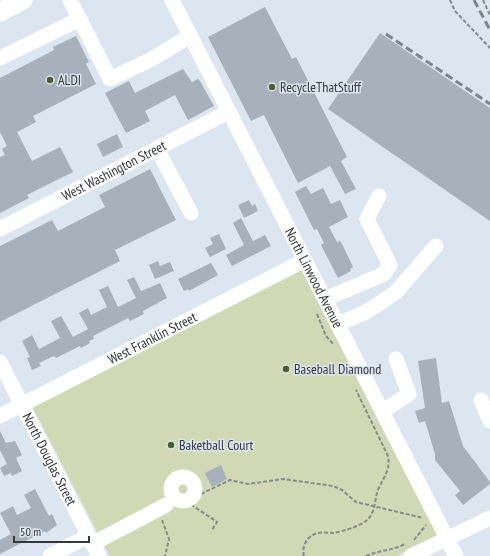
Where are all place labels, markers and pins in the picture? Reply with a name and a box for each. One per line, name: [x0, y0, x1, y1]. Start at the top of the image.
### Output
place label: ALDI: [58, 71, 81, 89]
marker: ALDI: [45, 75, 55, 85]
place label: RecycleThatStuff: [280, 78, 361, 96]
marker: RecycleThatStuff: [267, 82, 277, 92]
place label: Baseball Diamond: [294, 360, 381, 378]
marker: Baseball Diamond: [281, 364, 291, 374]
place label: Baketball Court: [179, 436, 254, 454]
marker: Baketball Court: [166, 440, 176, 450]

